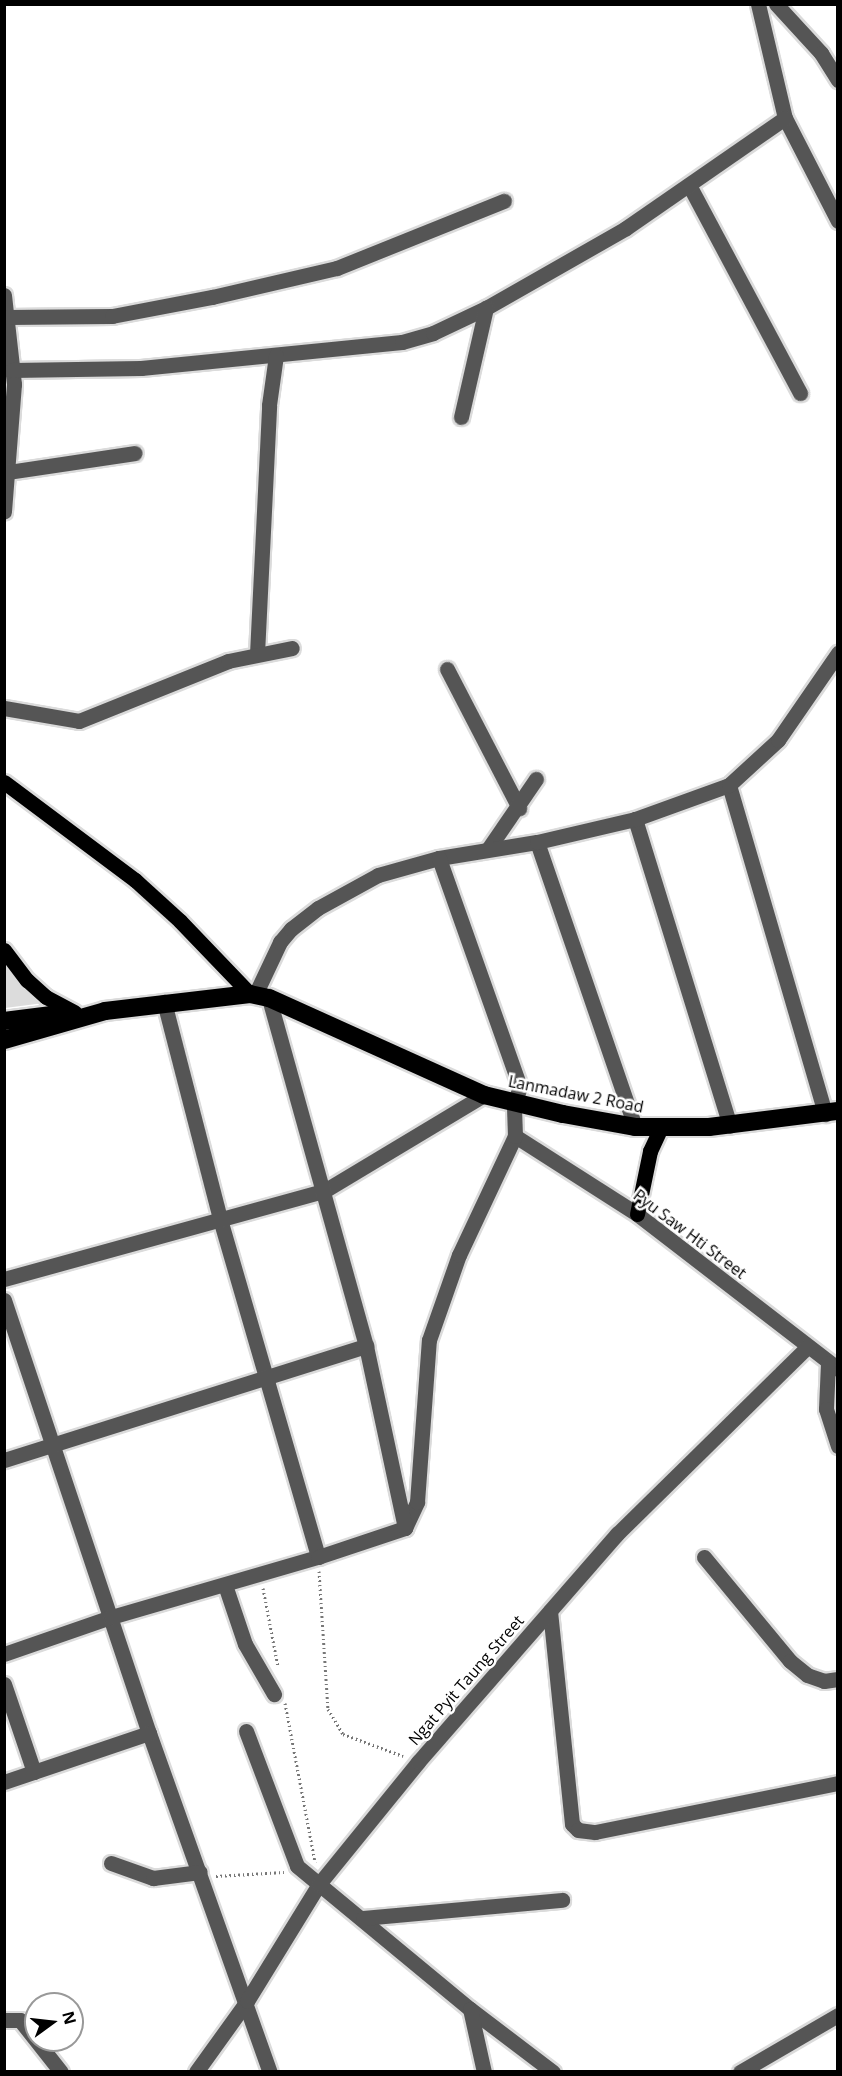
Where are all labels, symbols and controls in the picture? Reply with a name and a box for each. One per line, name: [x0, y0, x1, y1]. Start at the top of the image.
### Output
street label: Lanmadaw 2 Road: [507, 1071, 645, 1117]
street label: Pyu Saw Hti Street: [630, 1185, 750, 1283]
street label: Ngat Pyit Taung Street: [404, 1611, 528, 1749]
north arrow: [24, 1992, 84, 2052]
text: N: [57, 2009, 82, 2027]

